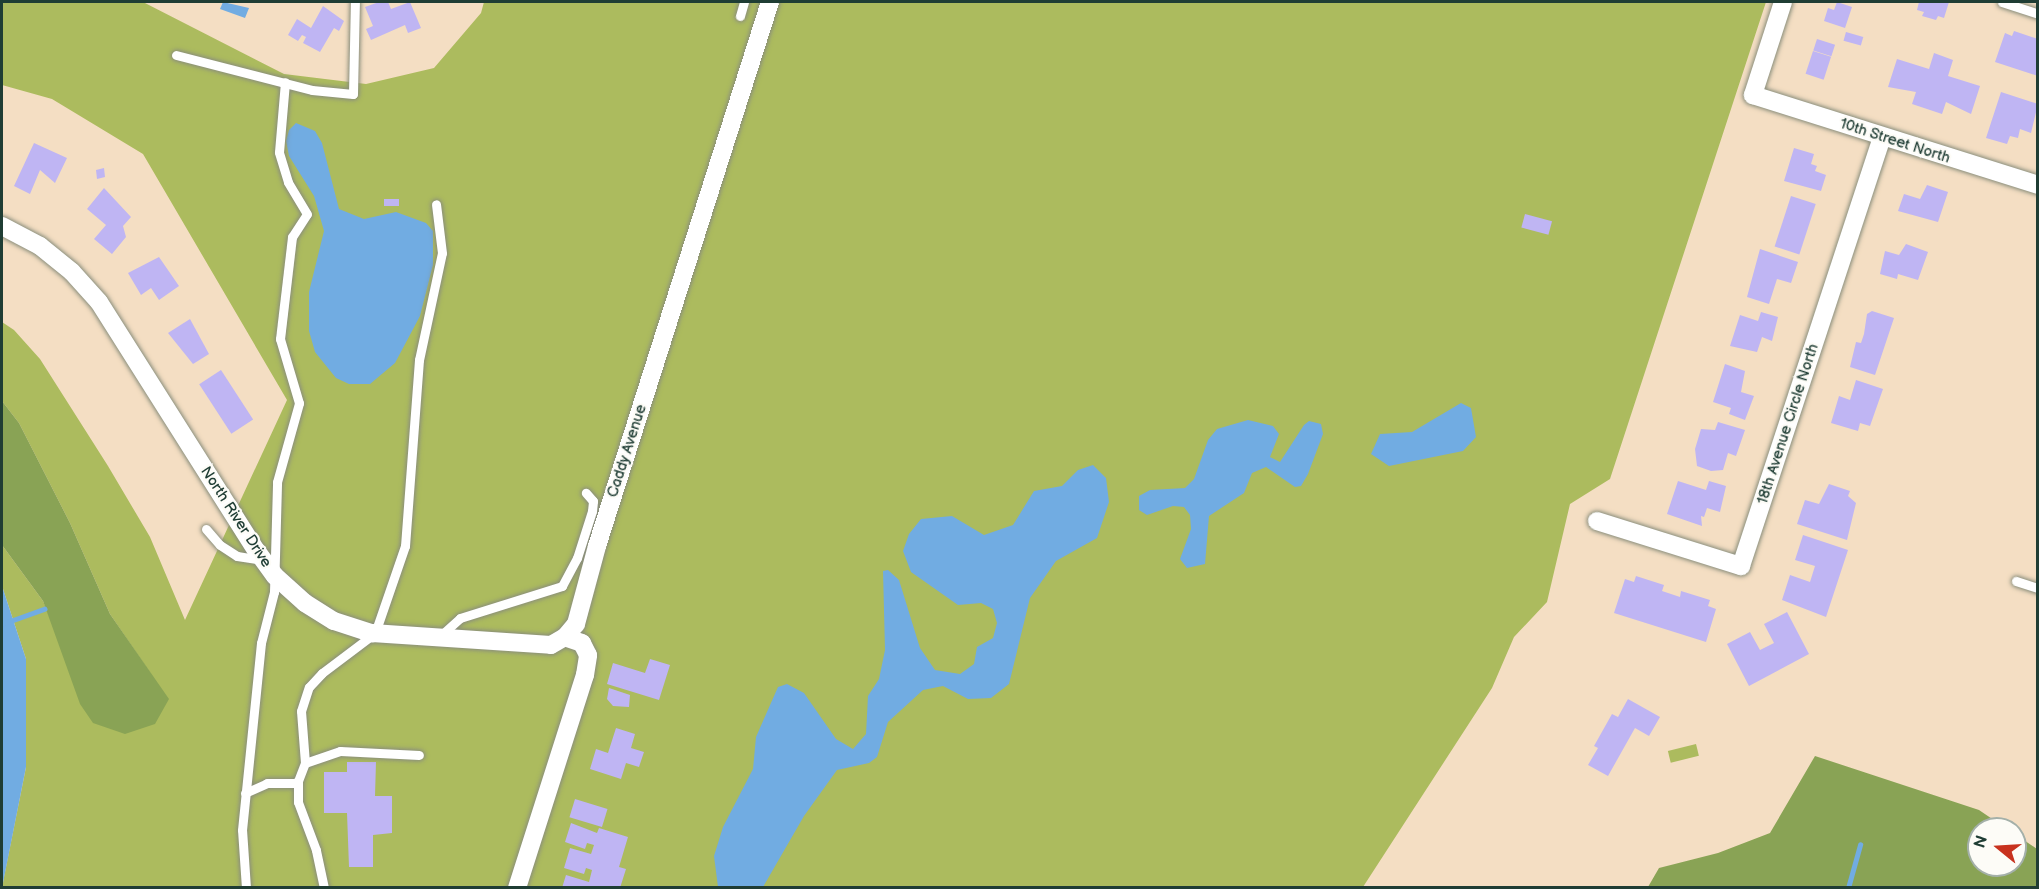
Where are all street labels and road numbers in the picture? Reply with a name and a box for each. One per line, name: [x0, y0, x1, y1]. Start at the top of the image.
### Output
street label: 10th Street North: [1837, 115, 1953, 167]
street label: 18th Avenue Circle North: [1754, 342, 1822, 506]
street label: Caddy Avenue: [603, 402, 651, 500]
street label: North River Drive: [197, 463, 275, 571]

